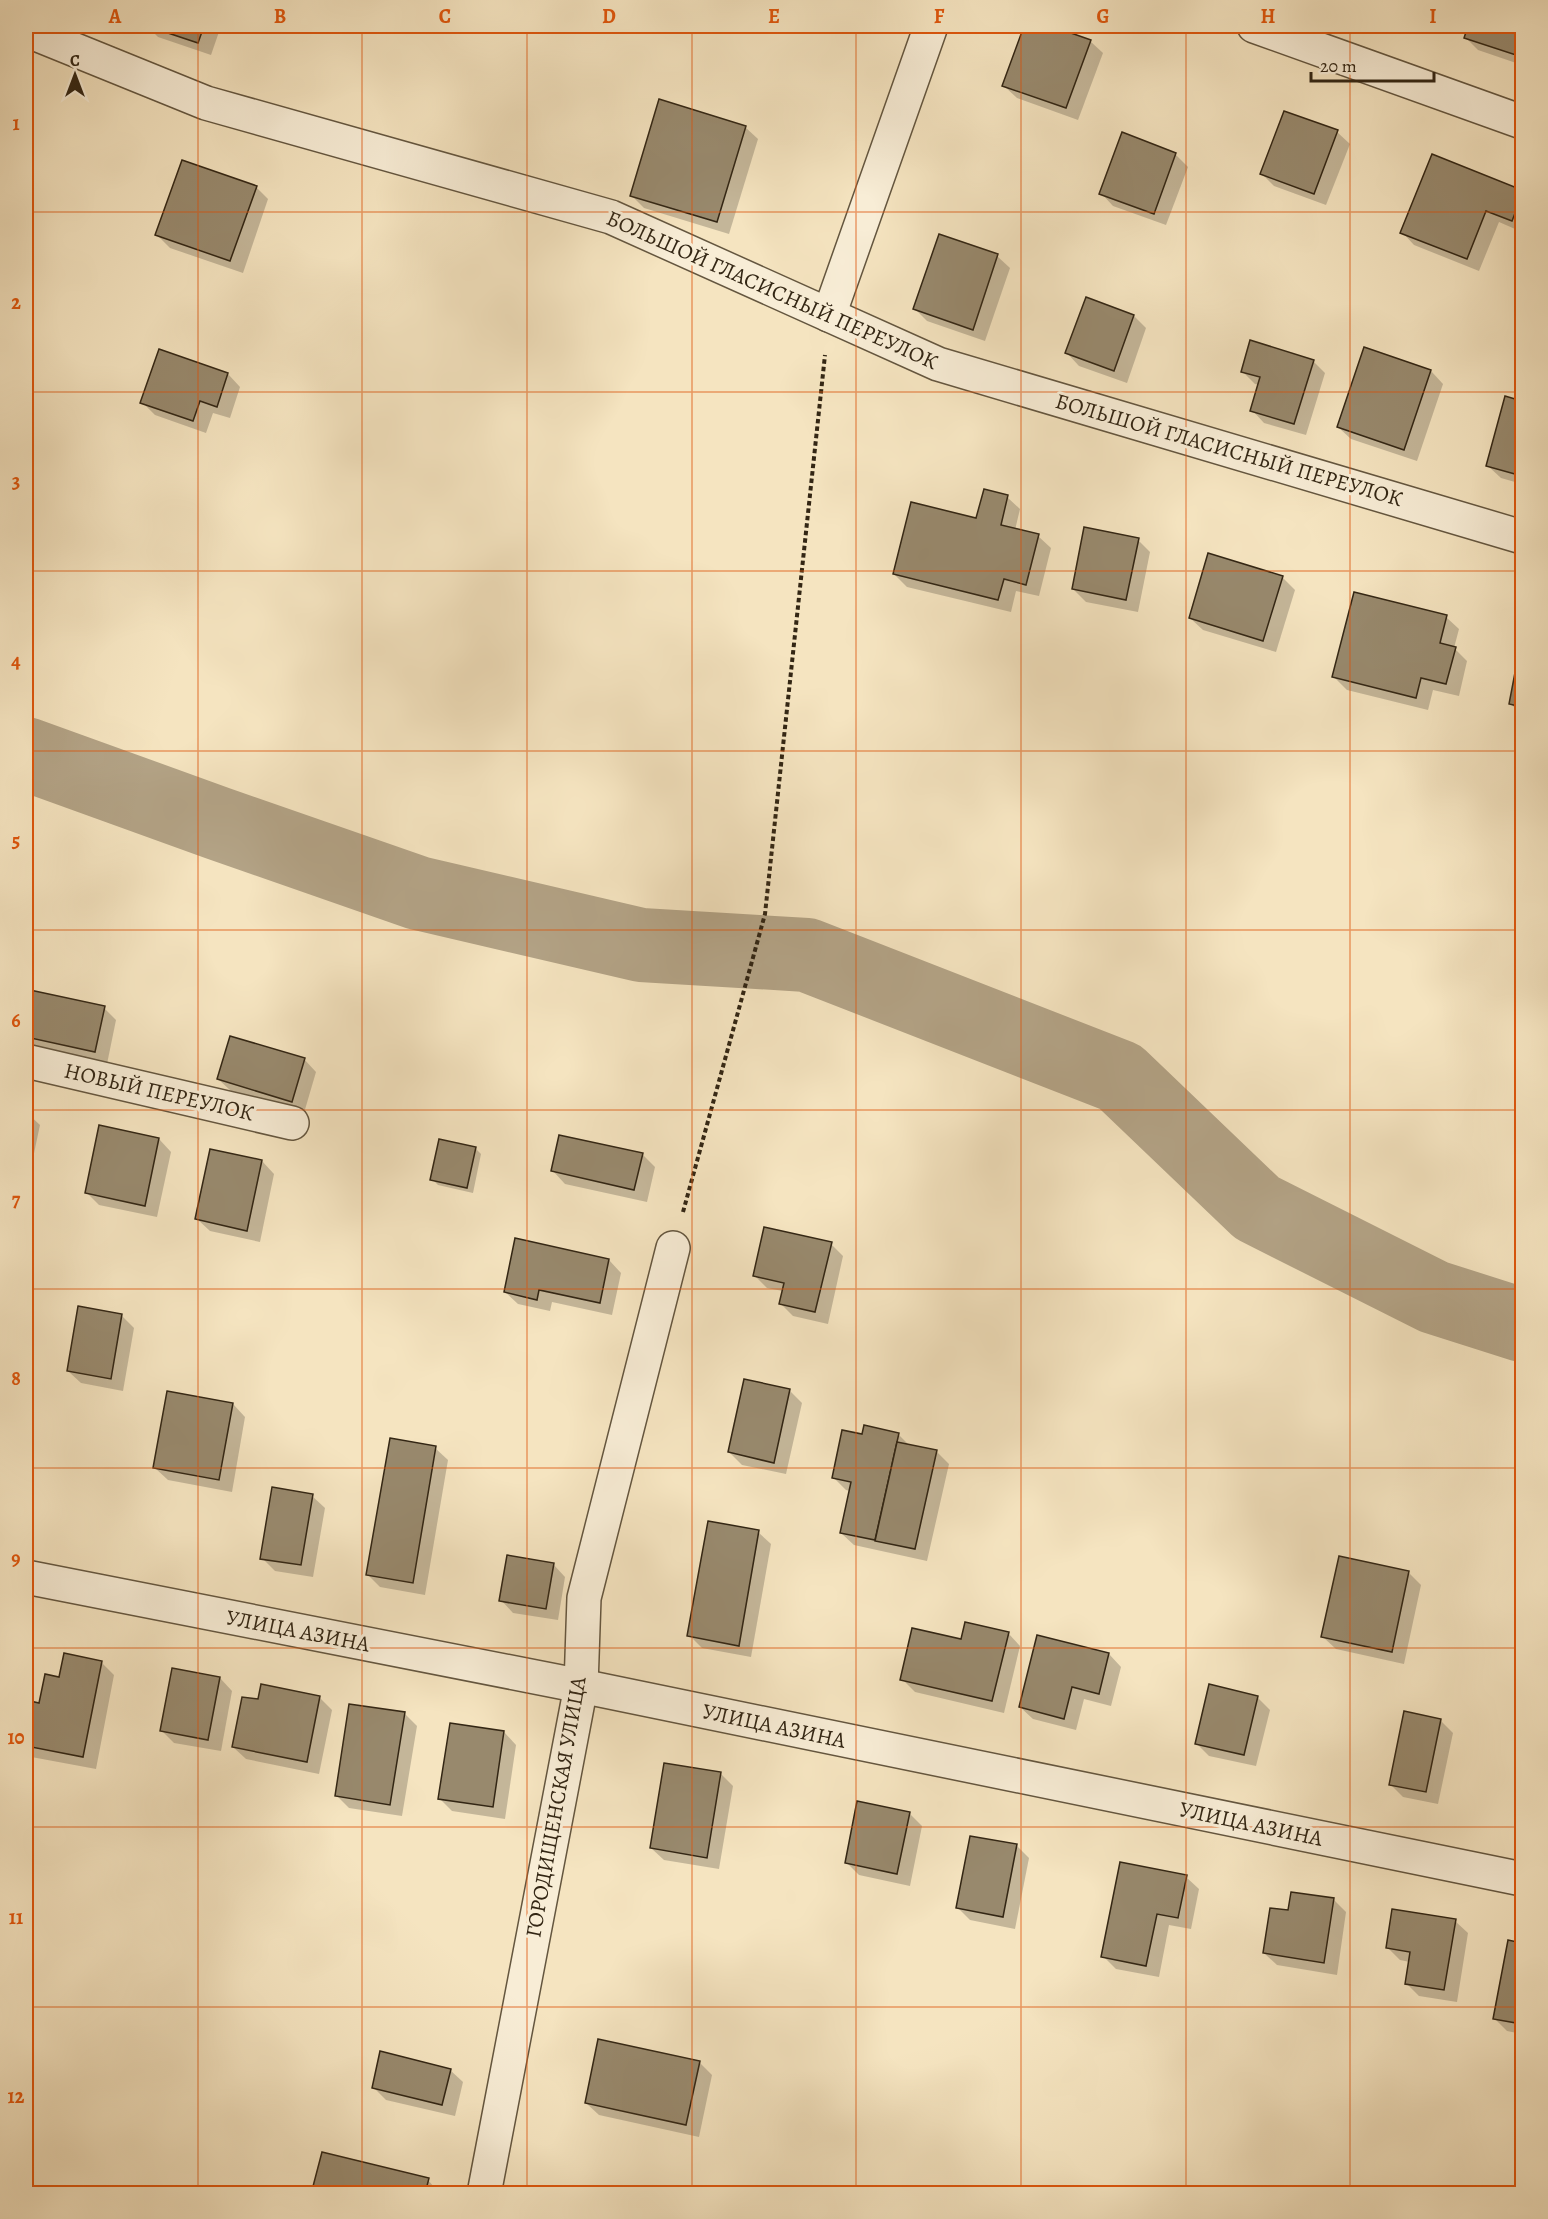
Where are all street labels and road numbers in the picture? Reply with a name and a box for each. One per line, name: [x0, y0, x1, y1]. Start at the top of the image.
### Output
street label: БОЛЬШОЙ ГЛАСИСНЫЙ ПЕРЕУЛОК: [601, 203, 943, 377]
street label: БОЛЬШОЙ ГЛАСИСНЫЙ ПЕРЕУЛОК: [1052, 386, 1406, 514]
street label: НОВЫЙ ПЕРЕУЛОК: [61, 1056, 257, 1128]
street label: УЛИЦА АЗИНА: [224, 1602, 374, 1660]
street label: ГОРОДИЩЕНСКАЯ УЛИЦА: [518, 1673, 594, 1940]
street label: УЛИЦА АЗИНА: [700, 1696, 850, 1756]
street label: УЛИЦА АЗИНА: [1177, 1794, 1327, 1854]

